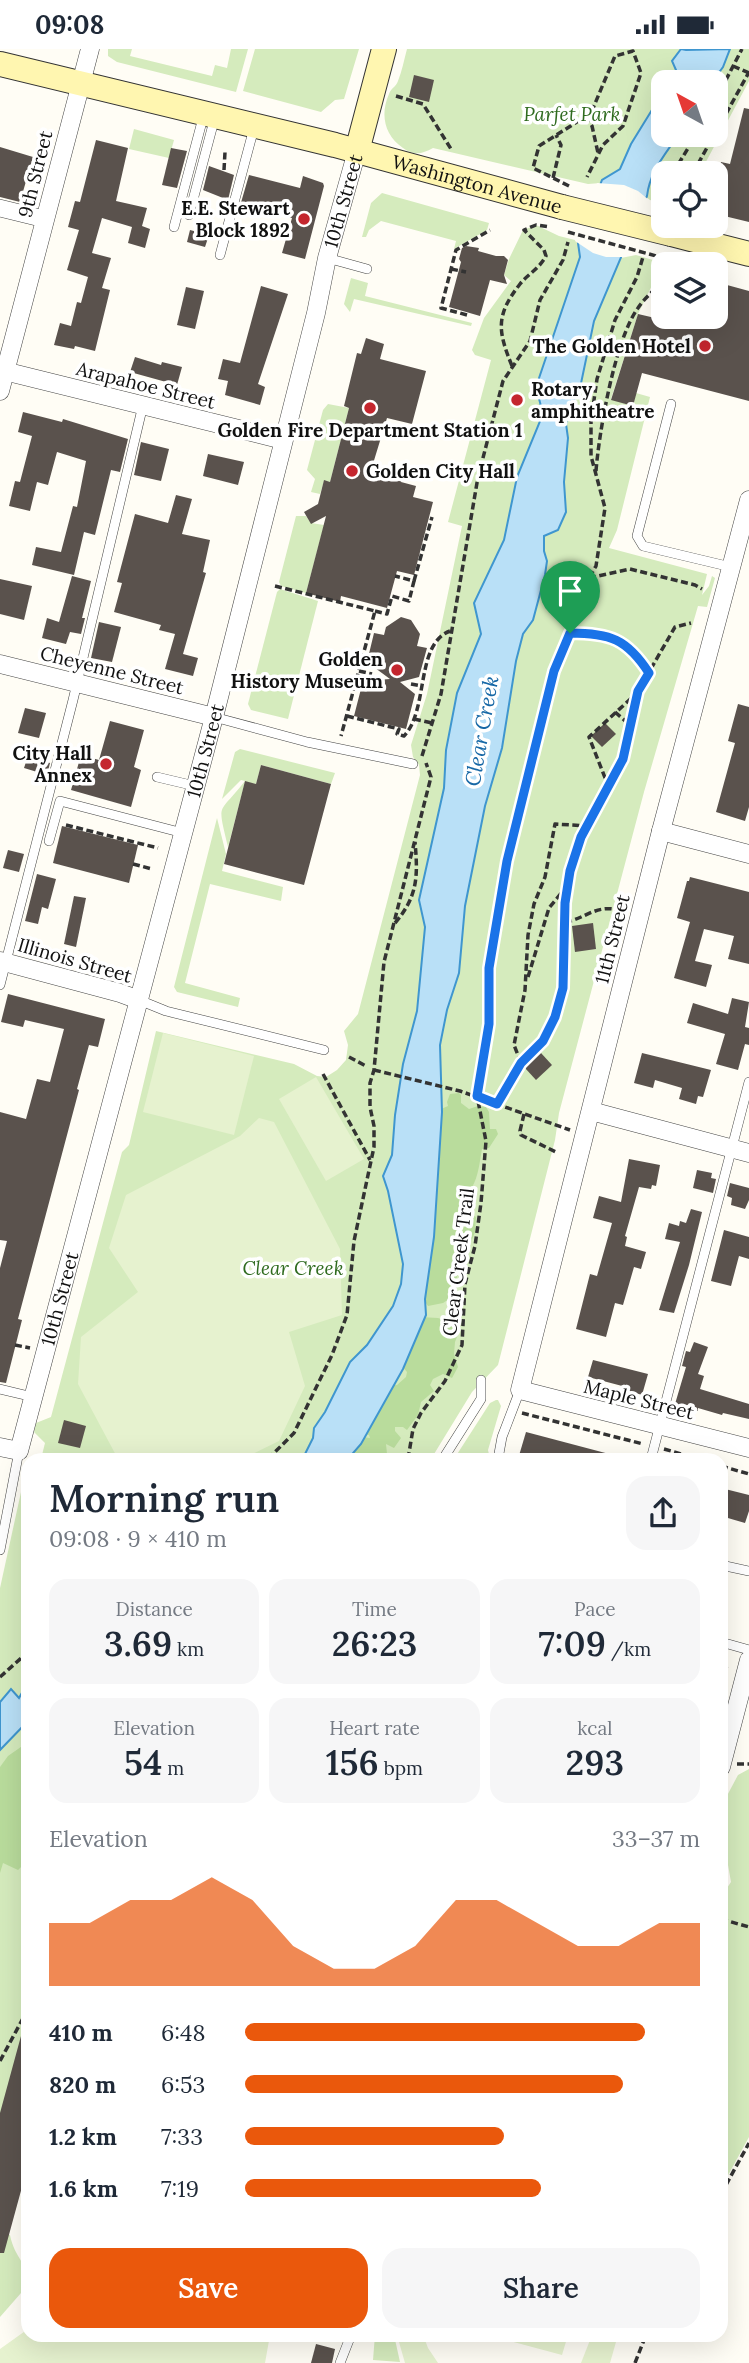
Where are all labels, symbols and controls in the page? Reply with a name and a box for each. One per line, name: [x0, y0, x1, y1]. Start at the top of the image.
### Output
text: 09:08: [35, 8, 104, 41]
north arrow: [651, 70, 728, 147]
map controls: [651, 70, 728, 329]
park label: Parfet Park: [524, 102, 621, 126]
street label: 9th Street: [13, 128, 58, 220]
street label: Washington Avenue: [389, 149, 565, 218]
street label: 10th Street: [318, 151, 368, 250]
button: locate: [651, 161, 728, 238]
place label: E.E. Stewart Block 1892: [181, 196, 291, 242]
marker: E.E. Stewart Block 1892: [296, 211, 312, 227]
button: layers: [651, 252, 728, 329]
place label: The Golden Hotel: [532, 334, 691, 358]
marker: The Golden Hotel: [697, 338, 713, 354]
street label: Arapahoe Street: [73, 356, 219, 414]
place label: Rotary amphitheatre: [531, 377, 654, 423]
marker: Rotary amphitheatre: [509, 392, 525, 408]
marker: Golden Fire Department Station 1: [362, 400, 378, 416]
place label: Golden Fire Department Station 1: [218, 418, 522, 442]
place label: Golden City Hall: [366, 459, 515, 483]
marker: Golden City Hall: [344, 463, 360, 479]
pin: [540, 561, 600, 633]
icon: arrive: [551, 572, 589, 610]
street label: Cheyenne Street: [38, 641, 187, 700]
place label: Golden History Museum: [231, 647, 384, 693]
marker: Golden History Museum: [389, 662, 405, 678]
water label: Clear Creek: [459, 674, 505, 788]
street label: 10th Street: [181, 701, 229, 800]
place label: City Hall Annex: [13, 741, 93, 787]
marker: City Hall Annex: [98, 756, 114, 772]
street label: 11th Street: [589, 891, 635, 986]
street label: Illinois Street: [15, 932, 135, 988]
street label: Clear Creek Trail: [437, 1187, 479, 1337]
street label: 10th Street: [35, 1248, 84, 1348]
park label: Clear Creek: [242, 1256, 344, 1280]
street label: Maple Street: [581, 1374, 697, 1424]
text: Morning run: [49, 1474, 279, 1522]
button: share: [626, 1476, 700, 1550]
text: 09:08 · 9 × 410 m: [49, 1524, 227, 1553]
text: Distance: [116, 1597, 193, 1621]
text: Time: [352, 1597, 397, 1621]
text: Pace: [574, 1597, 616, 1621]
text: 3.69: [104, 1621, 172, 1666]
text: 26:23: [332, 1621, 417, 1666]
text: 7:09: [539, 1621, 606, 1666]
text: km: [172, 1637, 204, 1661]
text: /km: [606, 1637, 651, 1661]
text: Elevation: [113, 1716, 195, 1740]
text: Heart rate: [329, 1716, 420, 1740]
text: kcal: [577, 1716, 612, 1740]
text: 54: [124, 1740, 162, 1785]
text: 156: [326, 1740, 379, 1785]
text: 293: [566, 1740, 624, 1785]
text: m: [162, 1756, 184, 1780]
text: bpm: [379, 1756, 423, 1780]
text: Elevation: [49, 1824, 148, 1853]
text: 33–37 m: [612, 1824, 700, 1853]
text: 410 m: [49, 2018, 113, 2047]
text: 6:48: [161, 2018, 205, 2047]
text: 820 m: [49, 2070, 116, 2099]
text: 6:53: [161, 2070, 205, 2099]
text: 1.2 km: [49, 2122, 117, 2151]
text: 7:33: [161, 2122, 203, 2151]
text: 1.6 km: [49, 2174, 118, 2203]
text: 7:19: [161, 2174, 199, 2203]
button: Save: [49, 2248, 368, 2328]
button: Share: [382, 2248, 700, 2328]

